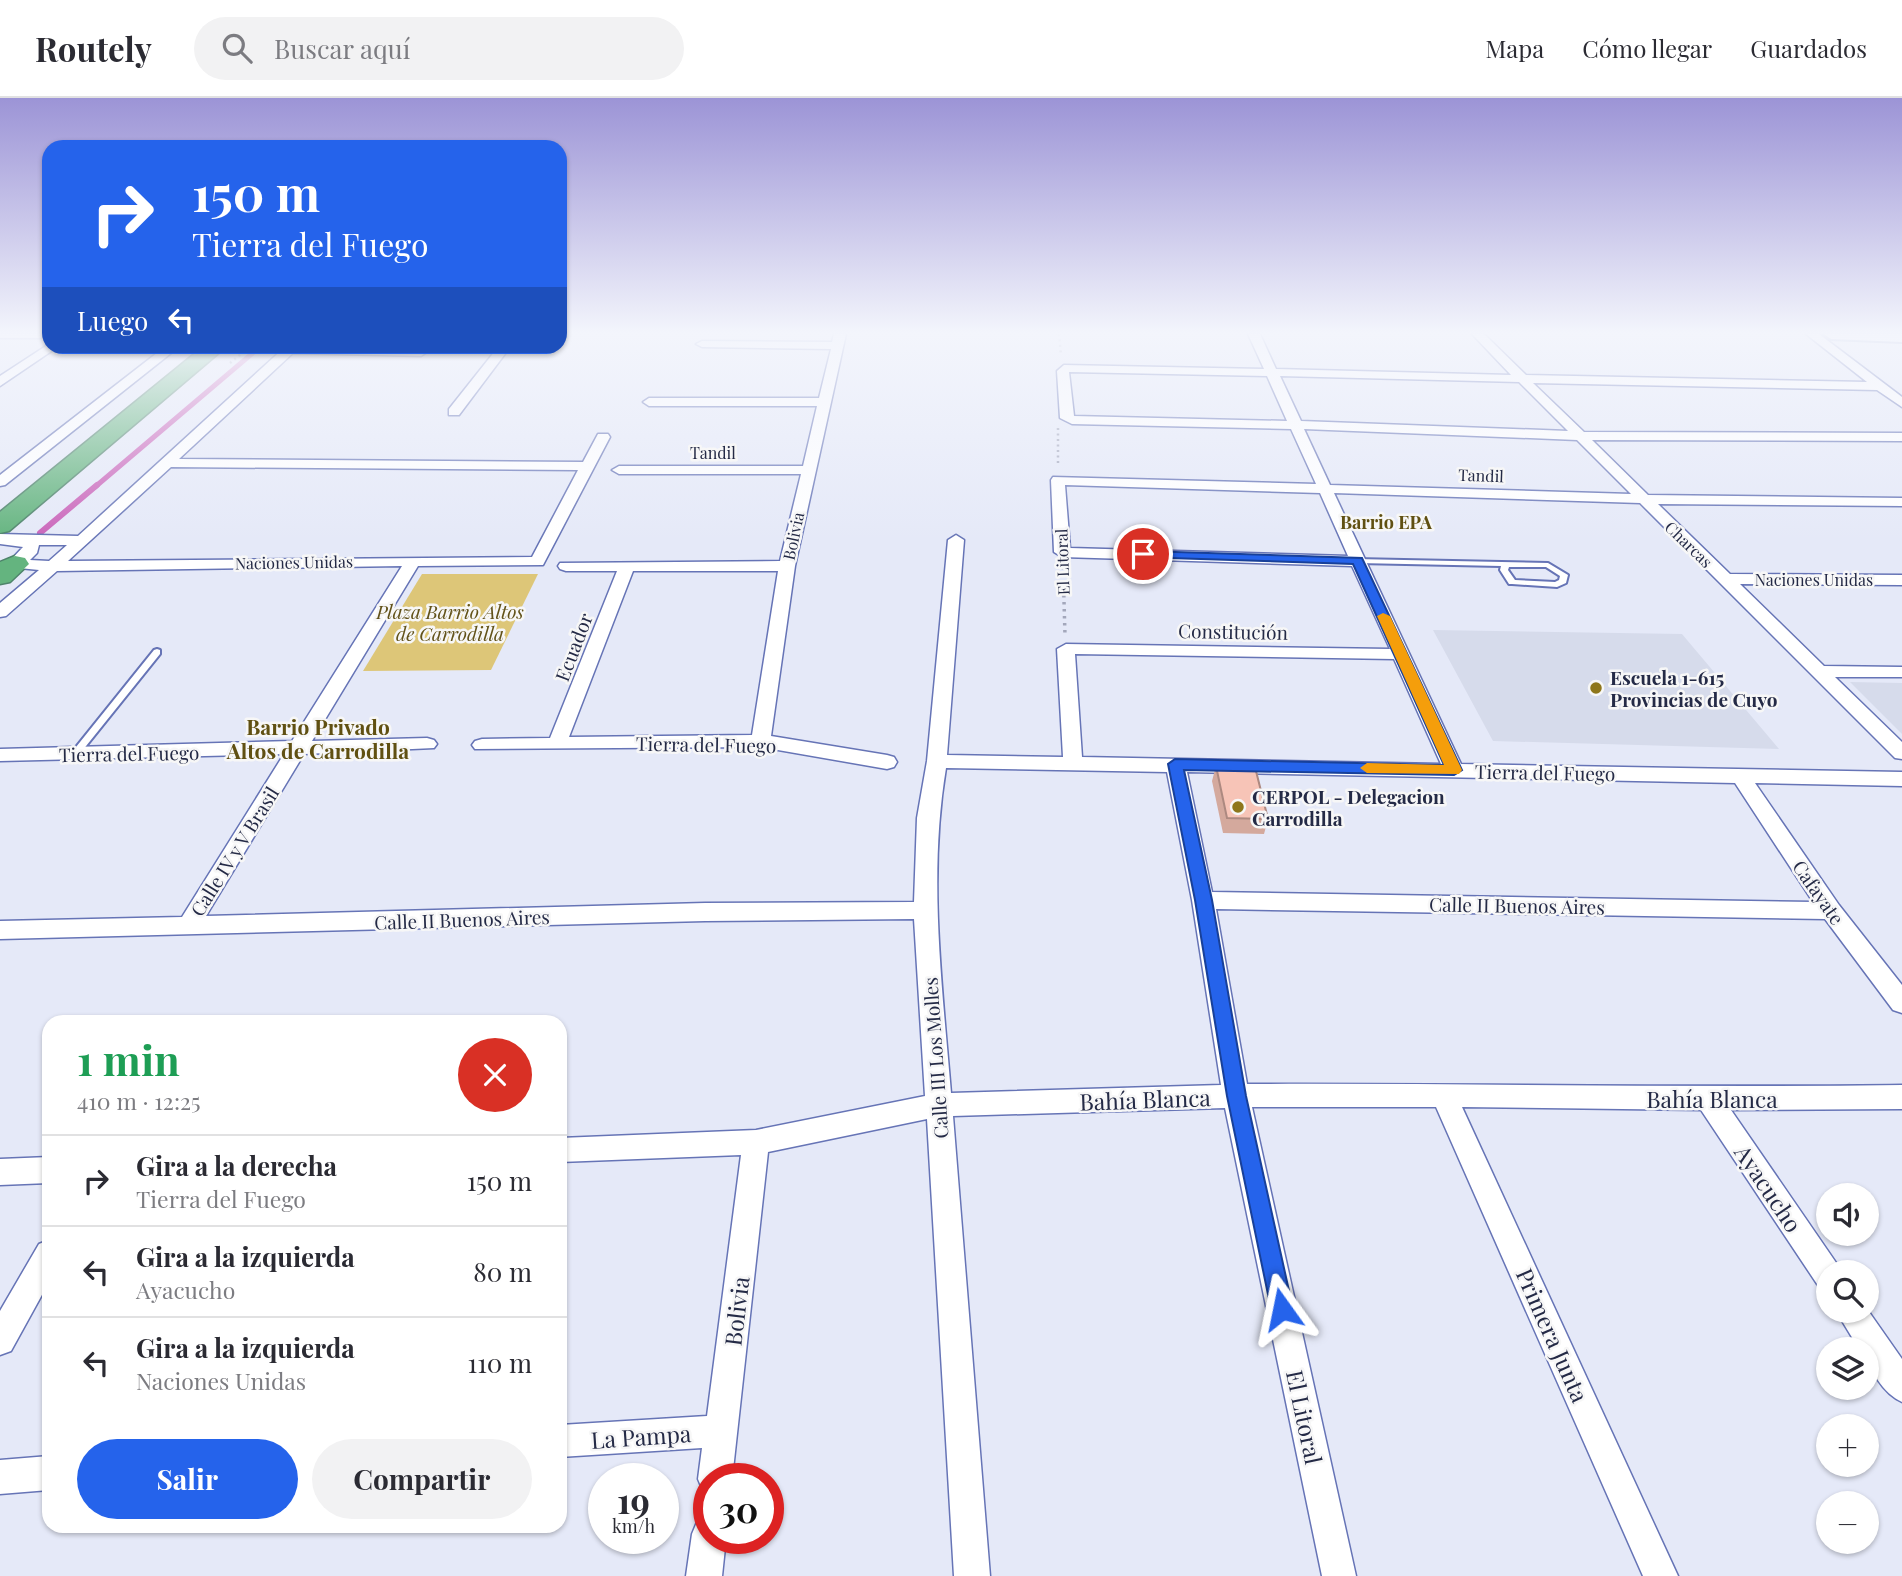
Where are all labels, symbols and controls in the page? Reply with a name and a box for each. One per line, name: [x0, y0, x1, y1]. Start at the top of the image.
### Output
search box: [194, 17, 684, 80]
text: Routely: [35, 26, 152, 70]
icon: search: [218, 29, 256, 67]
text: Buscar aquí: [274, 31, 410, 66]
text: Mapa: [1486, 32, 1544, 64]
text: Cómo llegar: [1582, 32, 1712, 64]
text: Guardados: [1750, 32, 1867, 64]
text: 150 m: [192, 159, 320, 224]
icon: right: [77, 168, 168, 259]
text: Tierra del Fuego: [192, 222, 428, 265]
icon: left: [162, 301, 200, 339]
text: Luego: [77, 303, 148, 338]
street label: Tandil: [690, 442, 736, 463]
street label: Tandil: [1458, 464, 1505, 486]
street label: Bolivia: [778, 510, 808, 562]
district label: Barrio EPA: [1340, 510, 1433, 534]
street label: Charcas: [1661, 516, 1717, 572]
pin: [1113, 524, 1173, 584]
street label: El Litoral: [1050, 528, 1074, 596]
icon: arrive: [1124, 535, 1162, 573]
street label: Naciones Unidas: [235, 550, 353, 574]
street label: Naciones Unidas: [1755, 569, 1873, 590]
park label: Plaza Barrio Altos de Carrodilla: [375, 598, 524, 646]
street label: Ecuador: [548, 609, 598, 685]
street label: Constitución: [1178, 617, 1289, 645]
place label: Escuela 1-615 Provincias de Cuyo: [1610, 664, 1778, 712]
marker: Escuela 1-615 Provincias de Cuyo: [1588, 680, 1604, 696]
district label: Barrio Privado Altos de Carrodilla: [226, 712, 409, 764]
street label: Tierra del Fuego: [636, 730, 776, 758]
street label: Tierra del Fuego: [59, 739, 199, 767]
street label: Tierra del Fuego: [1475, 758, 1615, 786]
street label: Calle IV y V Brasil: [184, 781, 285, 921]
place label: CERPOL - Delegacion Carrodilla: [1252, 783, 1445, 831]
marker: CERPOL - Delegacion Carrodilla: [1230, 799, 1246, 815]
street label: Cafayate: [1787, 854, 1851, 930]
street label: Calle II Buenos Aires: [1429, 890, 1605, 920]
street label: Calle II Buenos Aires: [374, 903, 550, 935]
street label: Calle III Los Molles: [916, 976, 954, 1140]
text: 1 min: [77, 1031, 180, 1087]
button: close: [458, 1038, 532, 1112]
street label: Bahía Blanca: [1079, 1081, 1212, 1117]
street label: Bahía Blanca: [1646, 1083, 1778, 1114]
text: 410 m · 12:25: [77, 1085, 201, 1116]
street label: Ayacucho: [1728, 1137, 1810, 1238]
text: Gira a la derecha: [136, 1148, 337, 1183]
icon: right: [77, 1162, 115, 1200]
text: 150 m: [467, 1163, 532, 1198]
text: Tierra del Fuego: [136, 1183, 306, 1214]
map controls: [1816, 1183, 1879, 1554]
button: sound: [1816, 1183, 1879, 1246]
text: Gira a la izquierda: [136, 1239, 355, 1274]
icon: left: [77, 1253, 115, 1291]
text: 80 m: [473, 1254, 532, 1289]
button: search: [1816, 1260, 1879, 1323]
street label: Primera Junta: [1510, 1263, 1597, 1407]
position arrow: [1245, 1272, 1319, 1346]
text: Ayacucho: [136, 1274, 235, 1305]
street label: Bolivia: [716, 1274, 756, 1347]
text: Gira a la izquierda: [136, 1330, 355, 1365]
button: layers: [1816, 1337, 1879, 1400]
icon: left: [77, 1344, 115, 1382]
text: 110 m: [468, 1345, 532, 1380]
text: Naciones Unidas: [136, 1365, 306, 1396]
street label: El Litoral: [1280, 1367, 1330, 1467]
button: +: [1816, 1414, 1879, 1477]
street label: La Pampa: [590, 1417, 693, 1455]
button: Salir: [77, 1439, 298, 1519]
button: Compartir: [312, 1439, 532, 1519]
speed limit sign: 30: [693, 1463, 784, 1554]
text: 19: [617, 1476, 650, 1523]
button: −: [1816, 1491, 1879, 1554]
text: km/h: [612, 1514, 655, 1538]

